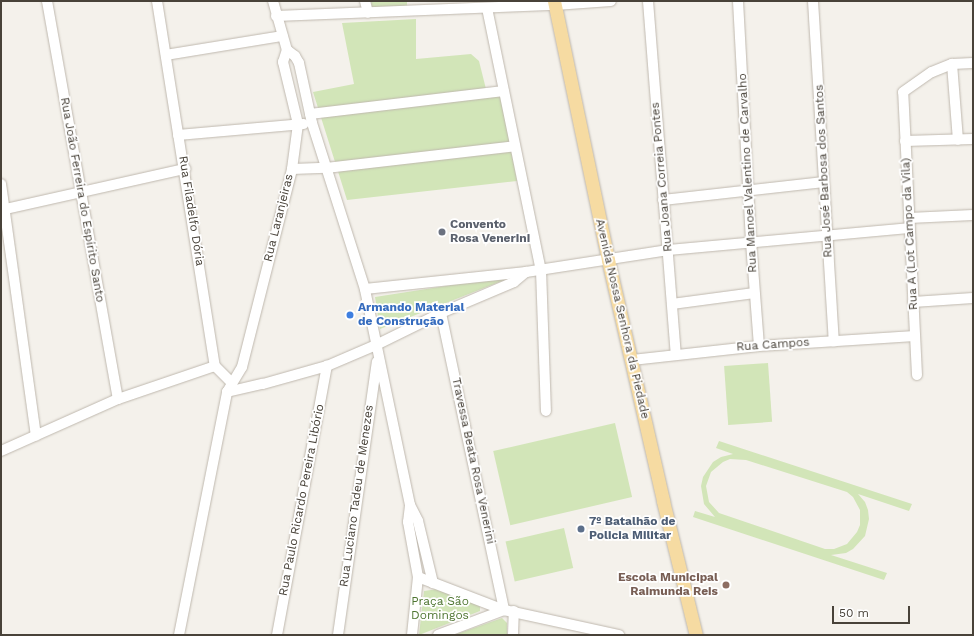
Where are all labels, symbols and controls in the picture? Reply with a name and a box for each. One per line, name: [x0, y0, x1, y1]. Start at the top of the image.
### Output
street label: Rua Manoel Valentino de Carvalho: [736, 72, 760, 274]
street label: Rua José Barbosa dos Santos: [812, 84, 836, 258]
street label: Rua João Ferreira do Espírito Santo: [57, 96, 107, 304]
street label: Rua Joana Correia Pontes: [648, 101, 676, 253]
street label: Rua Filadelfo Dória: [175, 155, 207, 267]
street label: Rua A (Lot Campo da Vila): [899, 157, 921, 311]
street label: Rua Laranjeiras: [261, 172, 297, 264]
street label: Avenida Nossa Senhora da Piedade: [592, 217, 652, 421]
place label: Convento Rosa Venerini: [450, 218, 531, 246]
marker: Convento Rosa Venerini: [437, 227, 447, 237]
place label: Armando Material de Construção: [358, 301, 464, 329]
marker: Armando Material de Construção: [345, 310, 355, 320]
street label: Rua Campos: [736, 335, 810, 355]
street label: Travessa Beata Rosa Venerini: [448, 376, 498, 546]
street label: Rua Paulo Ricardo Pereira Libório: [276, 403, 328, 597]
street label: Rua Luciano Tadeu de Menezes: [337, 404, 377, 588]
place label: 7º Batalhão de Policia Militar: [589, 515, 675, 543]
marker: 7º Batalhão de Policia Militar: [576, 524, 586, 534]
place label: Escola Municipal Raimunda Reis: [618, 571, 718, 599]
marker: Escola Municipal Raimunda Reis: [721, 580, 731, 590]
park label: Praça São Domingos: [411, 595, 469, 623]
scale bar: [834, 598, 912, 624]
text: 50 m: [839, 606, 869, 620]

